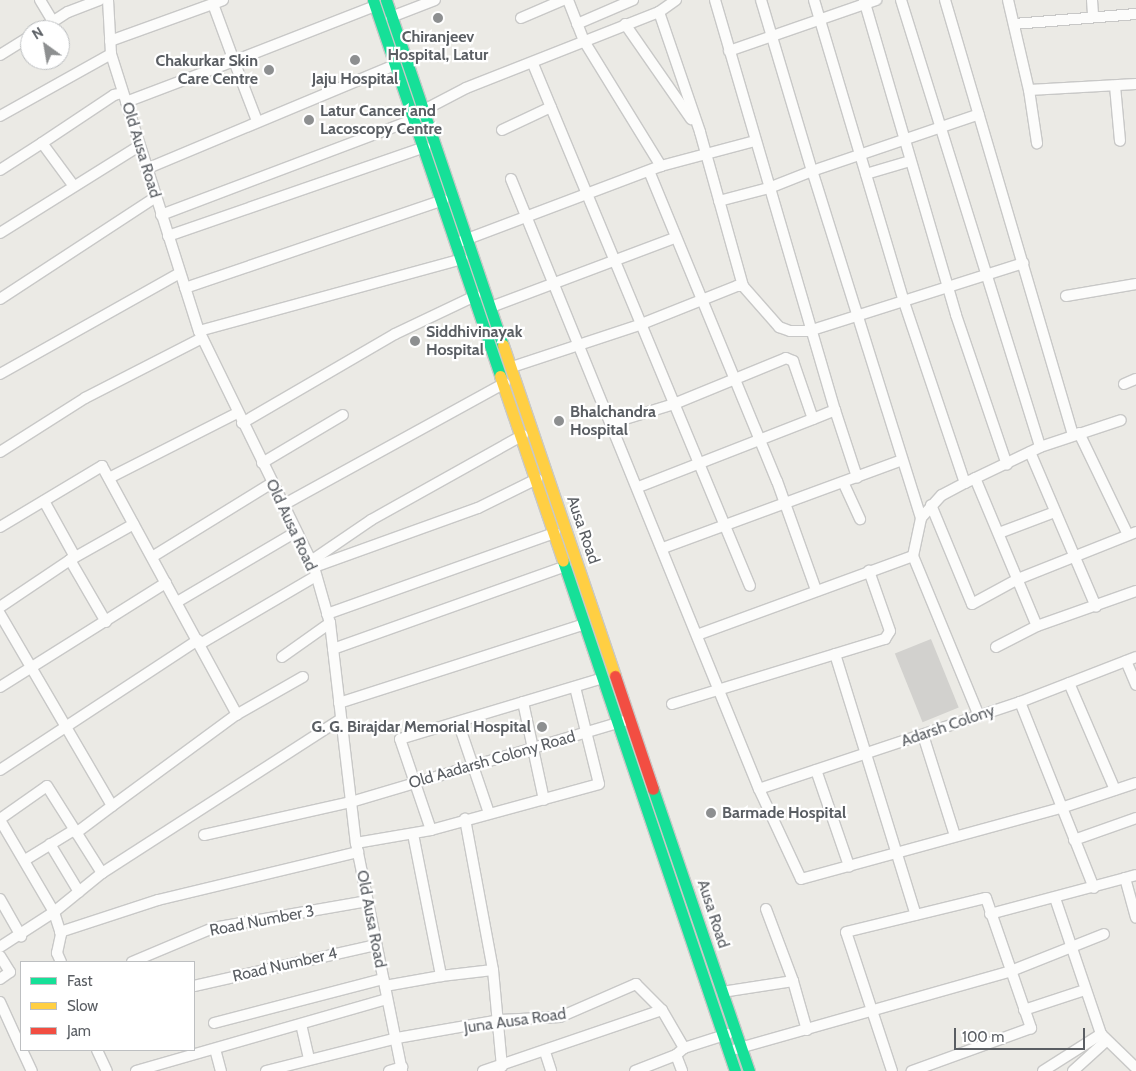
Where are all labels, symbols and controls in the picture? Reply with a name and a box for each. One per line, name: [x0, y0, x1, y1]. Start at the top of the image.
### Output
marker: Chiranjeev Hospital, Latur: [431, 11, 445, 25]
north arrow: [20, 20, 70, 70]
text: N: [29, 23, 47, 43]
place label: Chiranjeev Hospital, Latur: [388, 27, 488, 65]
place label: Chakurkar Skin Care Centre: [155, 51, 258, 89]
marker: Jaju Hospital: [348, 53, 362, 67]
marker: Chakurkar Skin Care Centre: [262, 63, 276, 77]
place label: Jaju Hospital: [312, 69, 398, 89]
street label: Old Ausa Road: [117, 100, 165, 200]
place label: Latur Cancer and Lacoscopy Centre: [320, 101, 442, 139]
marker: Latur Cancer and Lacoscopy Centre: [302, 113, 316, 127]
place label: Siddhivinayak Hospital: [426, 322, 522, 360]
marker: Siddhivinayak Hospital: [408, 334, 422, 348]
place label: Bhalchandra Hospital: [570, 402, 656, 440]
marker: Bhalchandra Hospital: [552, 414, 566, 428]
street label: Old Ausa Road: [261, 476, 321, 574]
street label: Ausa Road: [562, 493, 604, 567]
street label: Adarsh Colony: [899, 701, 997, 751]
place label: G. G. Birajdar Memorial Hospital: [311, 717, 531, 737]
marker: G. G. Birajdar Memorial Hospital: [535, 720, 549, 734]
street label: Old Aadarsh Colony Road: [406, 727, 578, 793]
place label: Barmade Hospital: [722, 803, 846, 823]
marker: Barmade Hospital: [704, 806, 718, 820]
street label: Old Ausa Road: [352, 869, 390, 969]
street label: Ausa Road: [693, 877, 733, 951]
street label: Road Number 3: [208, 901, 316, 941]
street label: Road Number 4: [231, 944, 339, 986]
legend: [20, 961, 195, 1051]
text: Fast: [67, 972, 92, 990]
text: Slow: [67, 997, 98, 1015]
street label: Juna Ausa Road: [463, 1004, 567, 1038]
scale bar: [956, 1018, 1087, 1050]
text: Jam: [67, 1022, 91, 1040]
text: 100 m: [962, 1028, 1004, 1046]

